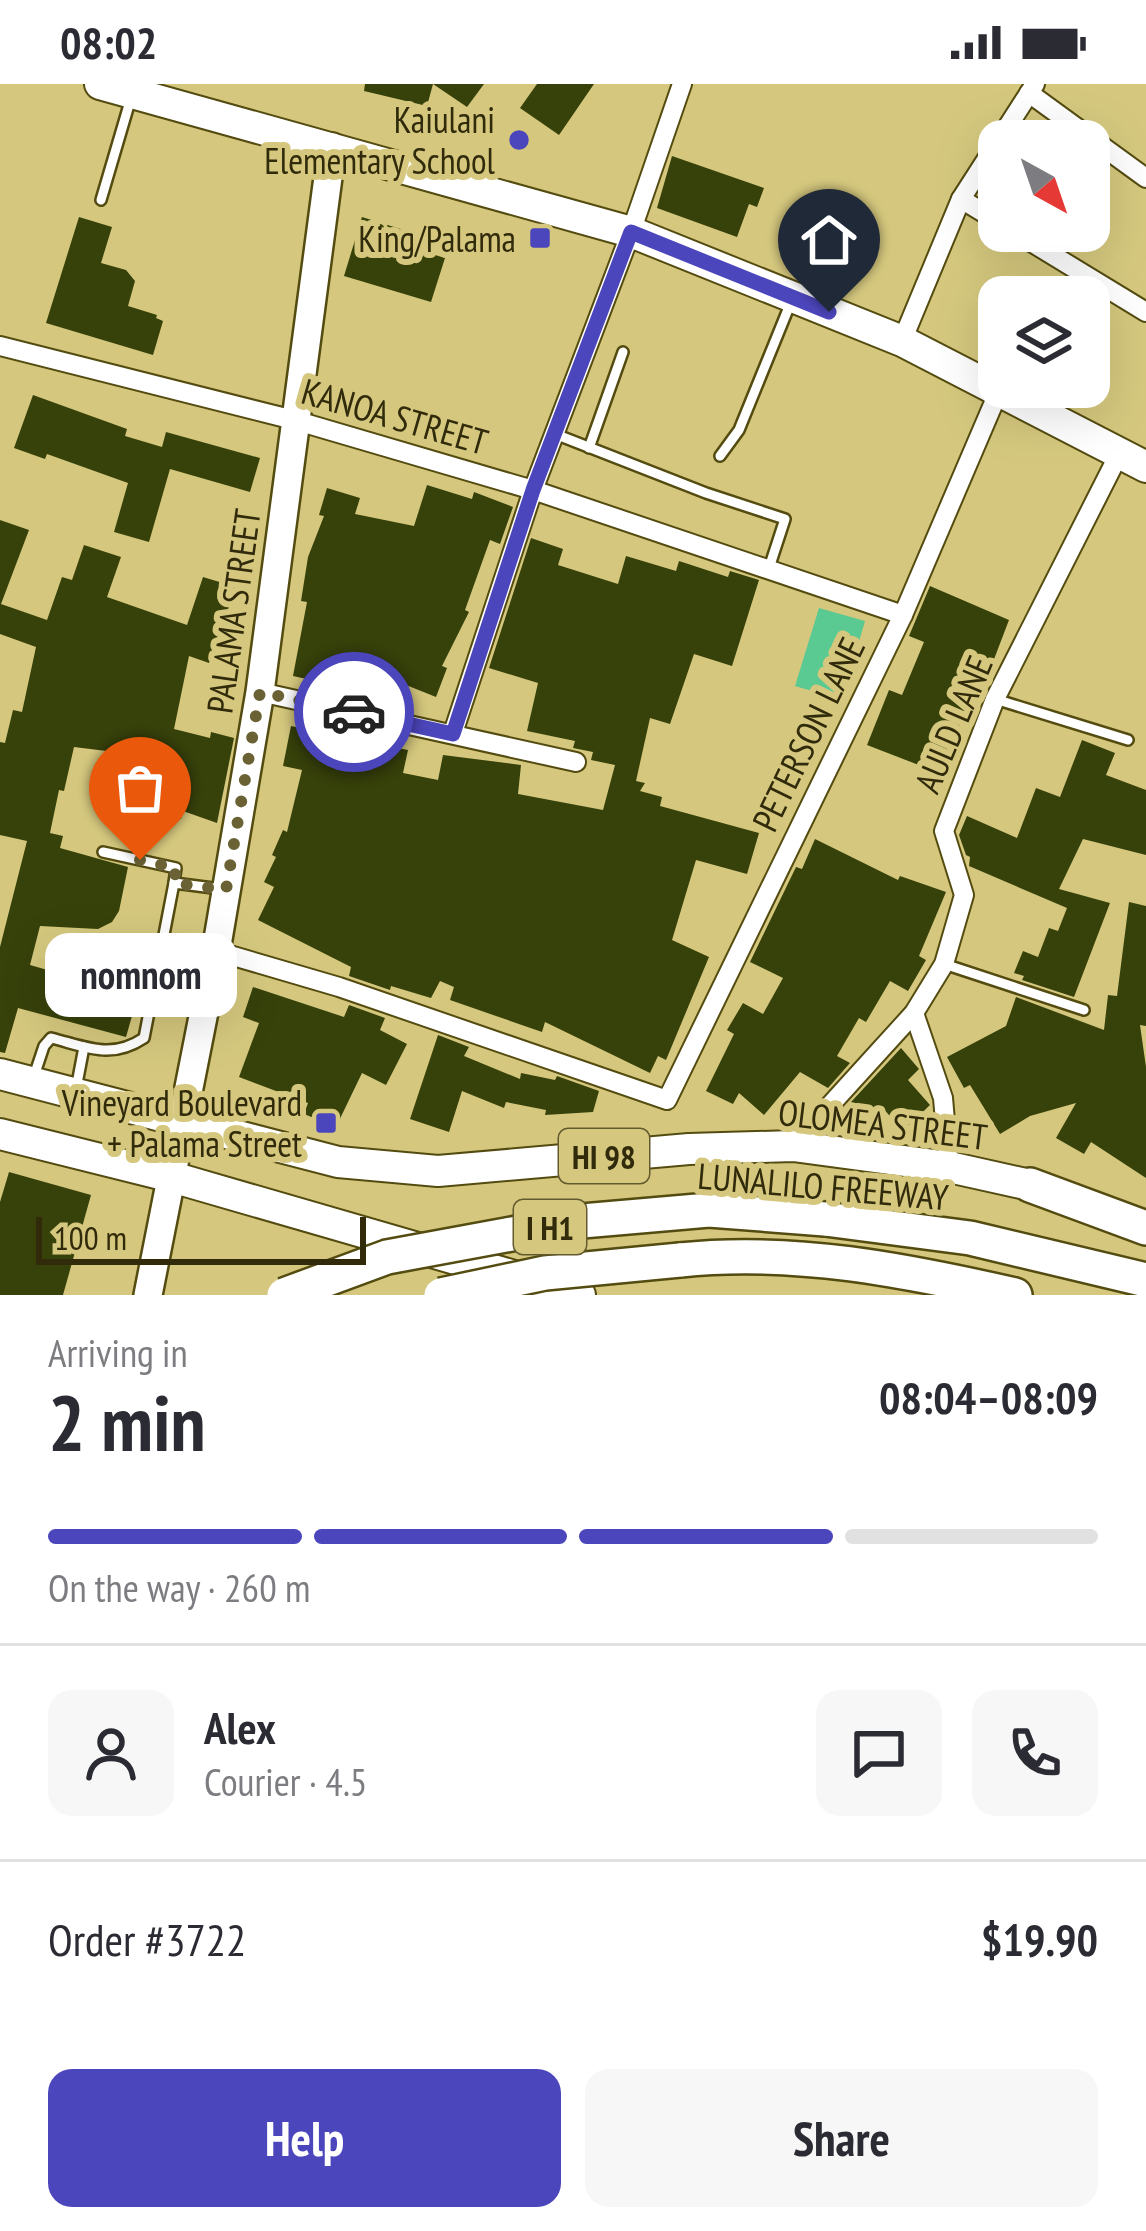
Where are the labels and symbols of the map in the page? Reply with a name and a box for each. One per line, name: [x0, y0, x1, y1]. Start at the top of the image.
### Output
place label: Kaiulani Elementary School: [264, 96, 496, 184]
north arrow: [978, 120, 1110, 252]
marker: Kaiulani Elementary School: [506, 127, 532, 153]
pin: [778, 189, 880, 312]
place label: King/Palama: [358, 215, 516, 262]
marker: King/Palama: [527, 225, 553, 251]
street label: KANOA STREET: [296, 367, 494, 465]
street label: PALAMA STREET: [195, 506, 271, 716]
street label: PETERSON LANE: [741, 629, 875, 839]
street label: AULD LANE: [903, 648, 1003, 800]
courier: [294, 652, 414, 772]
pin: [89, 737, 191, 860]
callout: nomnom: [44, 932, 236, 1016]
place label: Vineyard Boulevard + Palama Street: [61, 1079, 302, 1167]
street label: OLOMEA STREET: [776, 1088, 990, 1160]
marker: Vineyard Boulevard + Palama Street: [313, 1110, 339, 1136]
road number: HI 98: [559, 1129, 649, 1183]
street label: LUNALILO FREEWAY: [696, 1152, 951, 1220]
road number: I H1: [514, 1200, 586, 1254]
scale bar: [36, 1211, 366, 1264]

